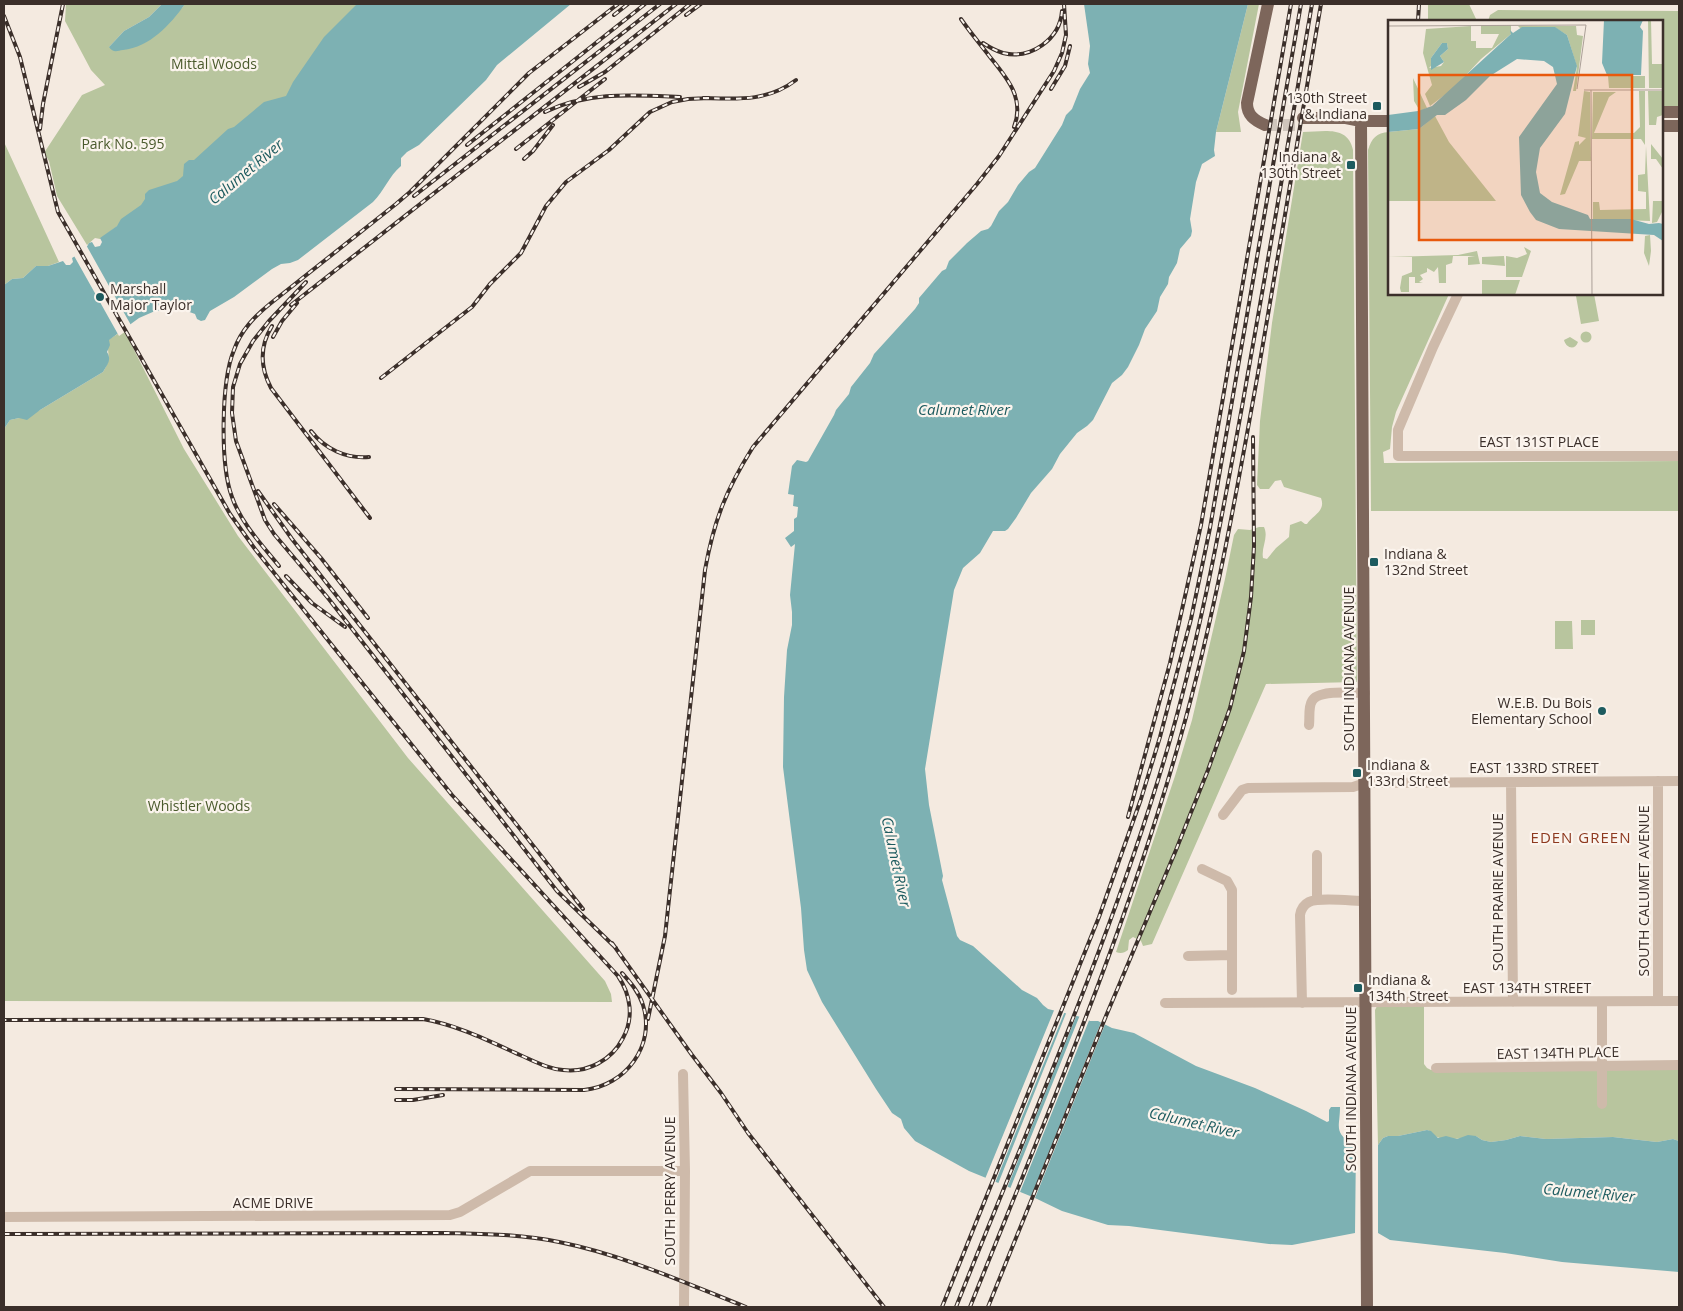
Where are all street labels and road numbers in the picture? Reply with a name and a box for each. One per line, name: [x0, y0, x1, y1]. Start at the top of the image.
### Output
street label: EAST 131ST PLACE: [1479, 432, 1599, 451]
street label: SOUTH INDIANA AVENUE: [1339, 587, 1358, 751]
street label: EAST 133RD STREET: [1469, 758, 1599, 777]
street label: SOUTH CALUMET AVENUE: [1634, 806, 1653, 976]
street label: SOUTH PRAIRIE AVENUE: [1488, 813, 1507, 971]
street label: EAST 134TH STREET: [1463, 978, 1592, 997]
street label: SOUTH INDIANA AVENUE: [1341, 1007, 1360, 1171]
street label: EAST 134TH PLACE: [1497, 1042, 1619, 1063]
street label: SOUTH PERRY AVENUE: [660, 1117, 679, 1265]
street label: ACME DRIVE: [233, 1193, 313, 1212]

